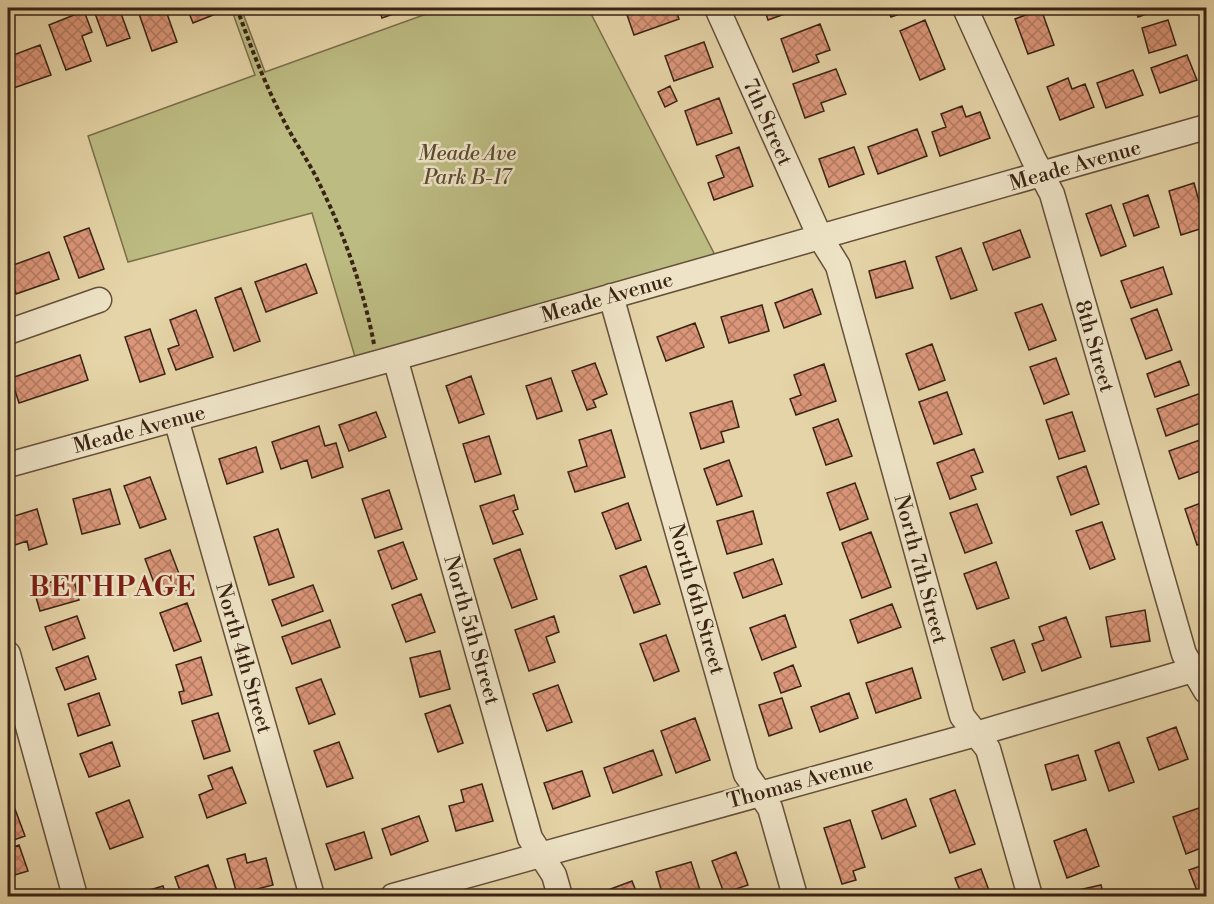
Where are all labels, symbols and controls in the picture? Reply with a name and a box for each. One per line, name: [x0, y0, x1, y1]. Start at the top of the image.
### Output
street label: 7th Street: [736, 75, 798, 170]
street label: Meade Avenue: [1006, 135, 1144, 197]
park label: Meade Ave Park B-17: [418, 141, 516, 191]
street label: Meade Avenue: [538, 267, 676, 329]
street label: 8th Street: [1069, 297, 1120, 396]
street label: Meade Avenue: [70, 400, 208, 460]
street label: North 7th Street: [888, 492, 953, 647]
street label: North 6th Street: [662, 521, 730, 678]
street label: North 5th Street: [437, 552, 505, 709]
district label: BETHPAGE: [29, 571, 197, 605]
street label: North 4th Street: [209, 580, 277, 737]
street label: Thomas Avenue: [724, 751, 876, 815]

